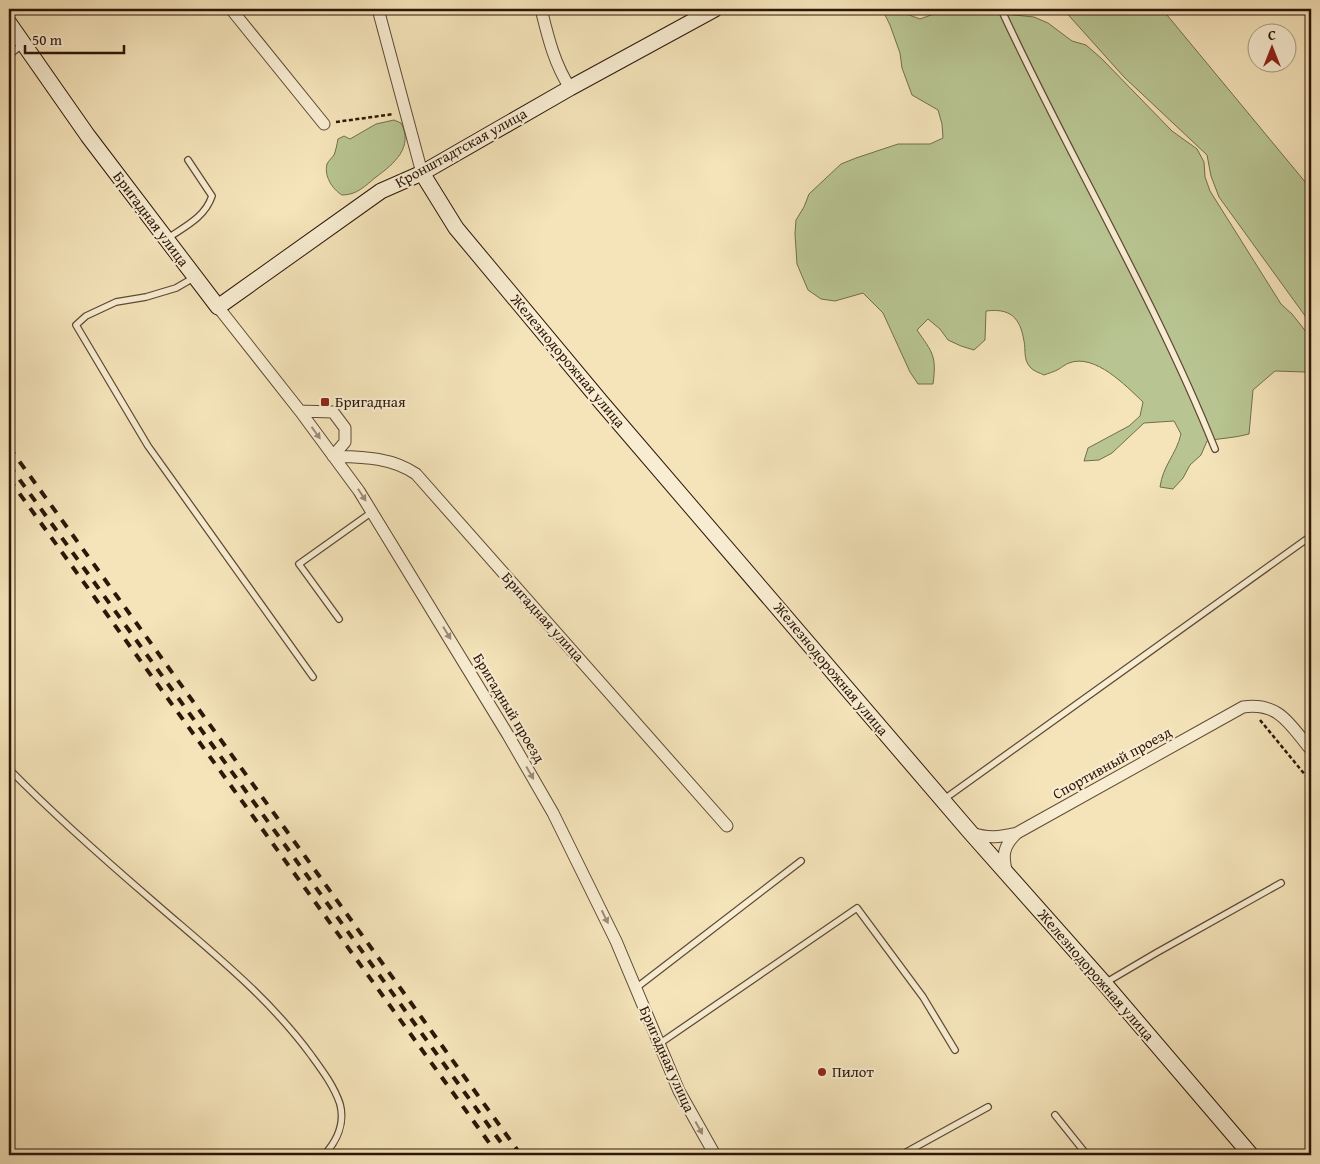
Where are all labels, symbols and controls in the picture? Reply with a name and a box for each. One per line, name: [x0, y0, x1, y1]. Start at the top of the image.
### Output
scale bar: [25, 22, 124, 54]
north arrow: [1248, 22, 1298, 72]
text: С: [1268, 25, 1276, 45]
text: 50 m: [32, 29, 63, 50]
street label: Кронштадтская улица: [391, 102, 531, 193]
street label: Бригадная улица: [109, 167, 195, 271]
street label: Железнодорожная улица: [506, 289, 631, 433]
place label: Бригадная: [335, 391, 406, 412]
marker: Бригадная: [319, 396, 331, 408]
one-way arrow: [311, 426, 321, 440]
one-way arrow: [357, 488, 366, 502]
street label: Бригадная улица: [497, 567, 590, 667]
street label: Железнодорожная улица: [769, 597, 894, 741]
one-way arrow: [442, 627, 451, 640]
street label: Бригадный проезд: [468, 649, 550, 767]
street label: Спортивный проезд: [1048, 721, 1175, 804]
one-way arrow: [526, 766, 535, 779]
street label: Железнодорожная улица: [1033, 904, 1160, 1046]
one-way arrow: [601, 910, 609, 924]
street label: Бригадная улица: [635, 1002, 701, 1116]
place label: Пилот: [832, 1061, 874, 1082]
marker: Пилот: [816, 1066, 828, 1078]
one-way arrow: [695, 1121, 704, 1135]

